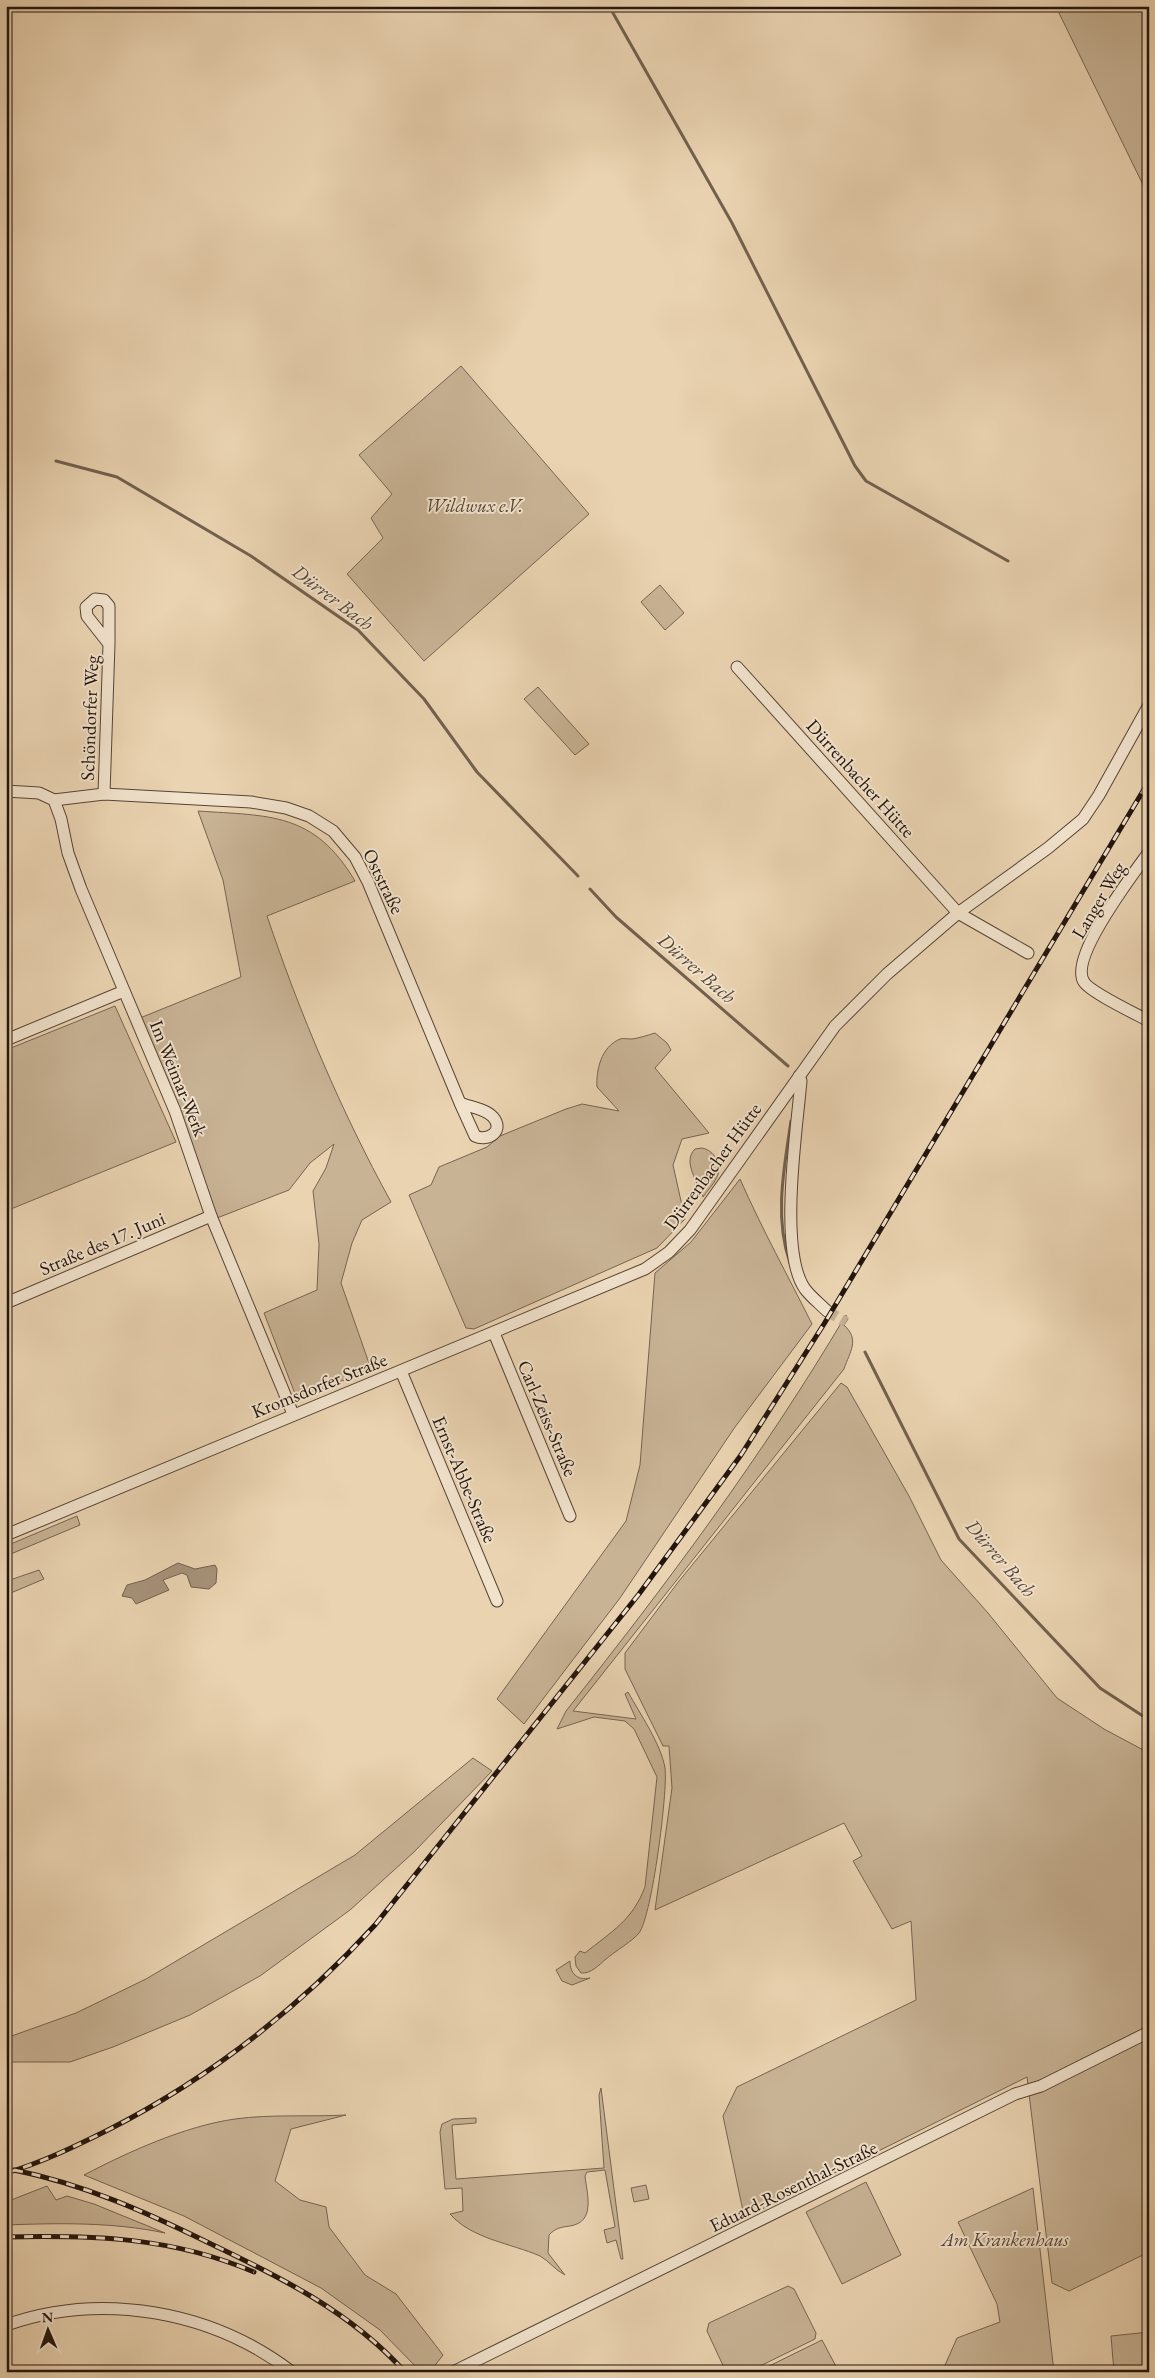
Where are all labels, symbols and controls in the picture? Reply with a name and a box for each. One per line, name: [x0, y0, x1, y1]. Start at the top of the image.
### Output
park label: Wildwux e.V.: [425, 493, 524, 518]
water label: Dürrer Bach: [286, 557, 379, 636]
street label: Schöndorfer Weg: [75, 654, 104, 781]
street label: Dürrenbacher Hütte: [801, 714, 921, 843]
street label: Oststraße: [357, 844, 410, 918]
street label: Langer Weg: [1066, 856, 1132, 943]
water label: Dürrer Bach: [652, 926, 742, 1009]
street label: Im Weimar-Werk: [144, 1016, 214, 1141]
street label: Dürrenbacher Hütte: [658, 1098, 767, 1235]
street label: Straße des 17. Juni: [36, 1206, 169, 1281]
street label: Kromsdorfer Straße: [248, 1347, 391, 1424]
street label: Carl-Zeiss-Straße: [512, 1356, 583, 1480]
street label: Ernst-Abbe-Straße: [427, 1412, 503, 1546]
water label: Dürrer Bach: [959, 1513, 1042, 1603]
street label: Eduard-Rosenthal-Straße: [705, 2135, 881, 2238]
park label: Am Krankenhaus: [939, 2227, 1069, 2252]
north arrow: [22, 2306, 72, 2356]
text: N: [42, 2308, 54, 2326]

